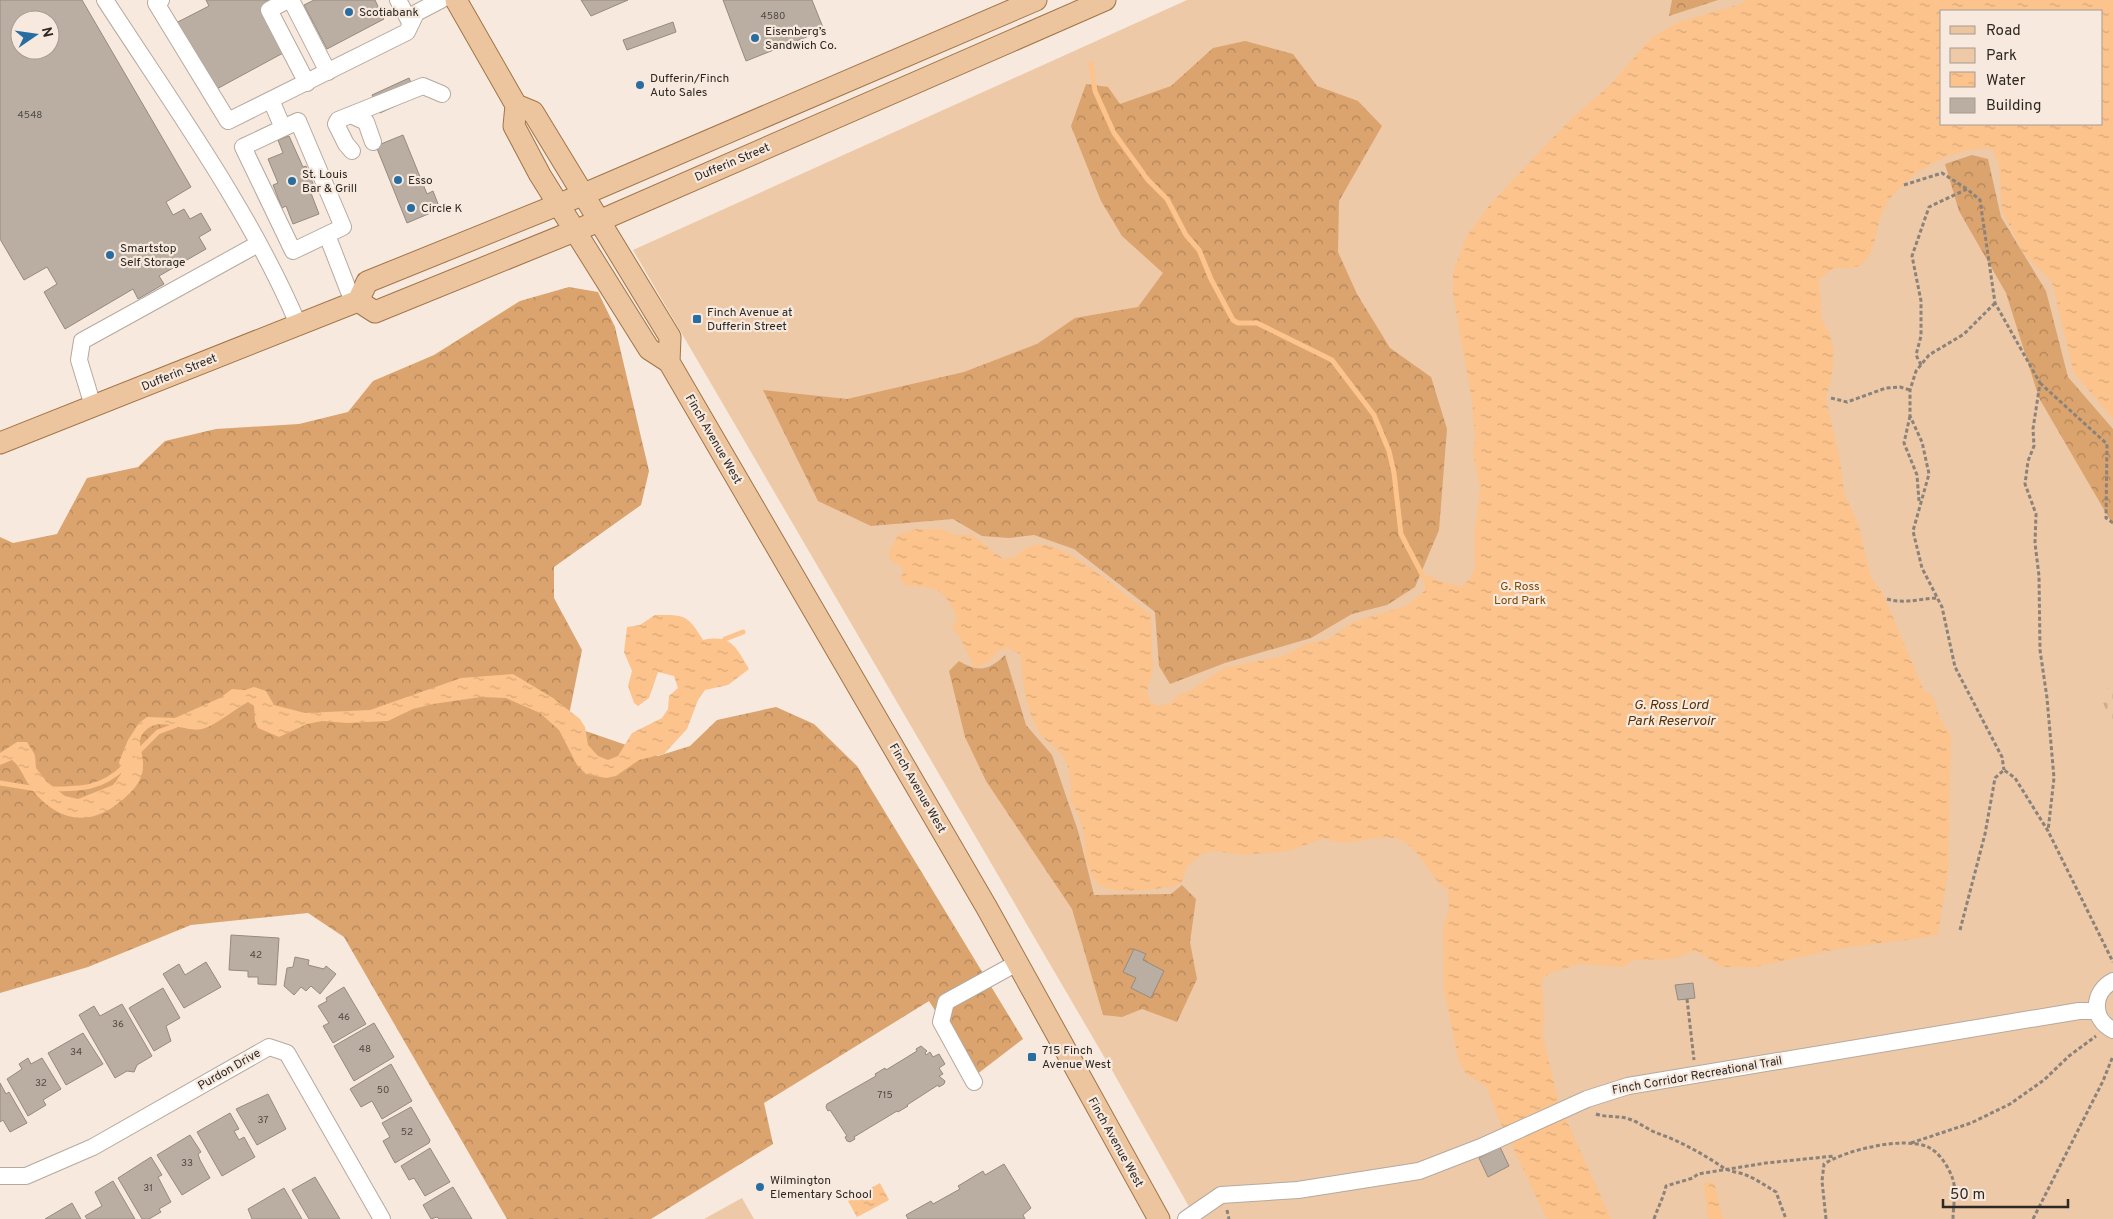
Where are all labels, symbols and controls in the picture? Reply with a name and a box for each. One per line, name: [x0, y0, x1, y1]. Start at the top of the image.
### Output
place label: Scotiabank: [359, 5, 419, 21]
marker: Scotiabank: [343, 6, 355, 18]
north arrow: [10, 10, 60, 60]
house number: 4580: [761, 10, 785, 23]
legend: [1940, 10, 2103, 125]
text: Road: [1986, 22, 2021, 41]
place label: Eisenberg’s Sandwich Co.: [765, 24, 837, 54]
text: N: [37, 26, 56, 39]
marker: Eisenberg’s Sandwich Co.: [749, 32, 761, 44]
text: Park: [1986, 47, 2017, 66]
place label: Dufferin/Finch Auto Sales: [650, 71, 729, 101]
text: Water: [1986, 72, 2026, 91]
marker: Dufferin/Finch Auto Sales: [634, 79, 646, 91]
text: Building: [1986, 97, 2041, 116]
house number: 4548: [18, 109, 42, 122]
street label: Dufferin Street: [693, 140, 772, 186]
place label: St. Louis Bar & Grill: [302, 167, 357, 197]
place label: Esso: [408, 173, 433, 189]
marker: Esso: [392, 174, 404, 186]
marker: St. Louis Bar & Grill: [286, 175, 298, 187]
place label: Circle K: [421, 201, 463, 217]
marker: Circle K: [405, 202, 417, 214]
place label: Smartstop Self Storage: [120, 241, 186, 271]
marker: Smartstop Self Storage: [104, 249, 116, 261]
place label: Finch Avenue at Dufferin Street: [707, 305, 792, 335]
marker: Finch Avenue at Dufferin Street: [691, 313, 703, 325]
street label: Dufferin Street: [139, 351, 219, 395]
street label: Finch Avenue West: [681, 392, 745, 487]
park label: G. Ross Lord Park: [1494, 579, 1546, 609]
water label: G. Ross Lord Park Reservoir: [1627, 697, 1717, 730]
street label: Finch Avenue West: [885, 741, 949, 836]
house number: 42: [250, 949, 262, 962]
house number: 46: [338, 1011, 350, 1024]
house number: 36: [112, 1018, 124, 1031]
house number: 48: [359, 1043, 371, 1056]
place label: 715 Finch Avenue West: [1042, 1043, 1111, 1073]
street label: Purdon Drive: [195, 1045, 264, 1094]
house number: 34: [70, 1046, 82, 1059]
marker: 715 Finch Avenue West: [1026, 1051, 1038, 1063]
street label: Finch Corridor Recreational Trail: [1611, 1053, 1784, 1099]
house number: 32: [35, 1077, 47, 1090]
house number: 50: [377, 1084, 389, 1097]
house number: 715: [877, 1089, 893, 1102]
street label: Finch Avenue West: [1084, 1095, 1147, 1190]
house number: 37: [257, 1114, 269, 1127]
house number: 52: [401, 1126, 413, 1139]
house number: 33: [181, 1157, 193, 1170]
place label: Wilmington Elementary School: [770, 1173, 872, 1203]
scale bar: [1943, 1176, 2068, 1208]
marker: Wilmington Elementary School: [754, 1181, 766, 1193]
house number: 31: [143, 1182, 153, 1195]
text: 50 m: [1950, 1186, 1985, 1205]

